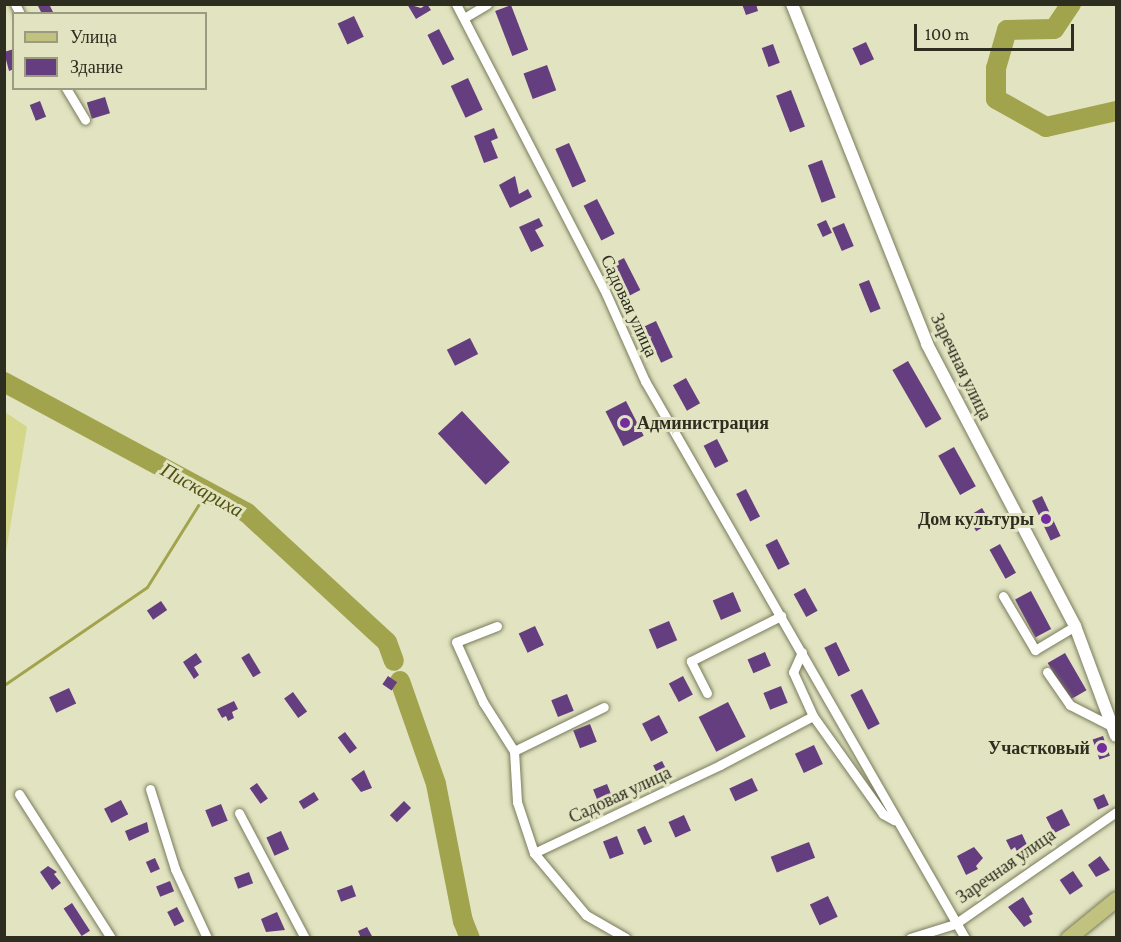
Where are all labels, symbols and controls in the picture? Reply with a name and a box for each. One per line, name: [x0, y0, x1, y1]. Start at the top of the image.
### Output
legend: [12, 12, 207, 90]
scale bar: [917, 12, 1078, 50]
text: 100 m: [925, 24, 969, 44]
text: Улица: [70, 27, 117, 47]
text: Здание: [70, 57, 123, 77]
street label: Садовая улица: [596, 251, 662, 361]
street label: Заречная улица: [926, 310, 996, 424]
place label: Администрация: [637, 412, 769, 434]
marker: Администрация: [618, 416, 632, 430]
water label: Пискариха: [156, 457, 248, 523]
place label: Дом культуры: [918, 508, 1034, 530]
marker: Дом культуры: [1039, 512, 1053, 526]
place label: Участковый: [988, 737, 1090, 759]
marker: Участковый: [1095, 741, 1109, 755]
street label: Садовая улица: [565, 762, 675, 828]
street label: Заречная улица: [952, 824, 1060, 908]

